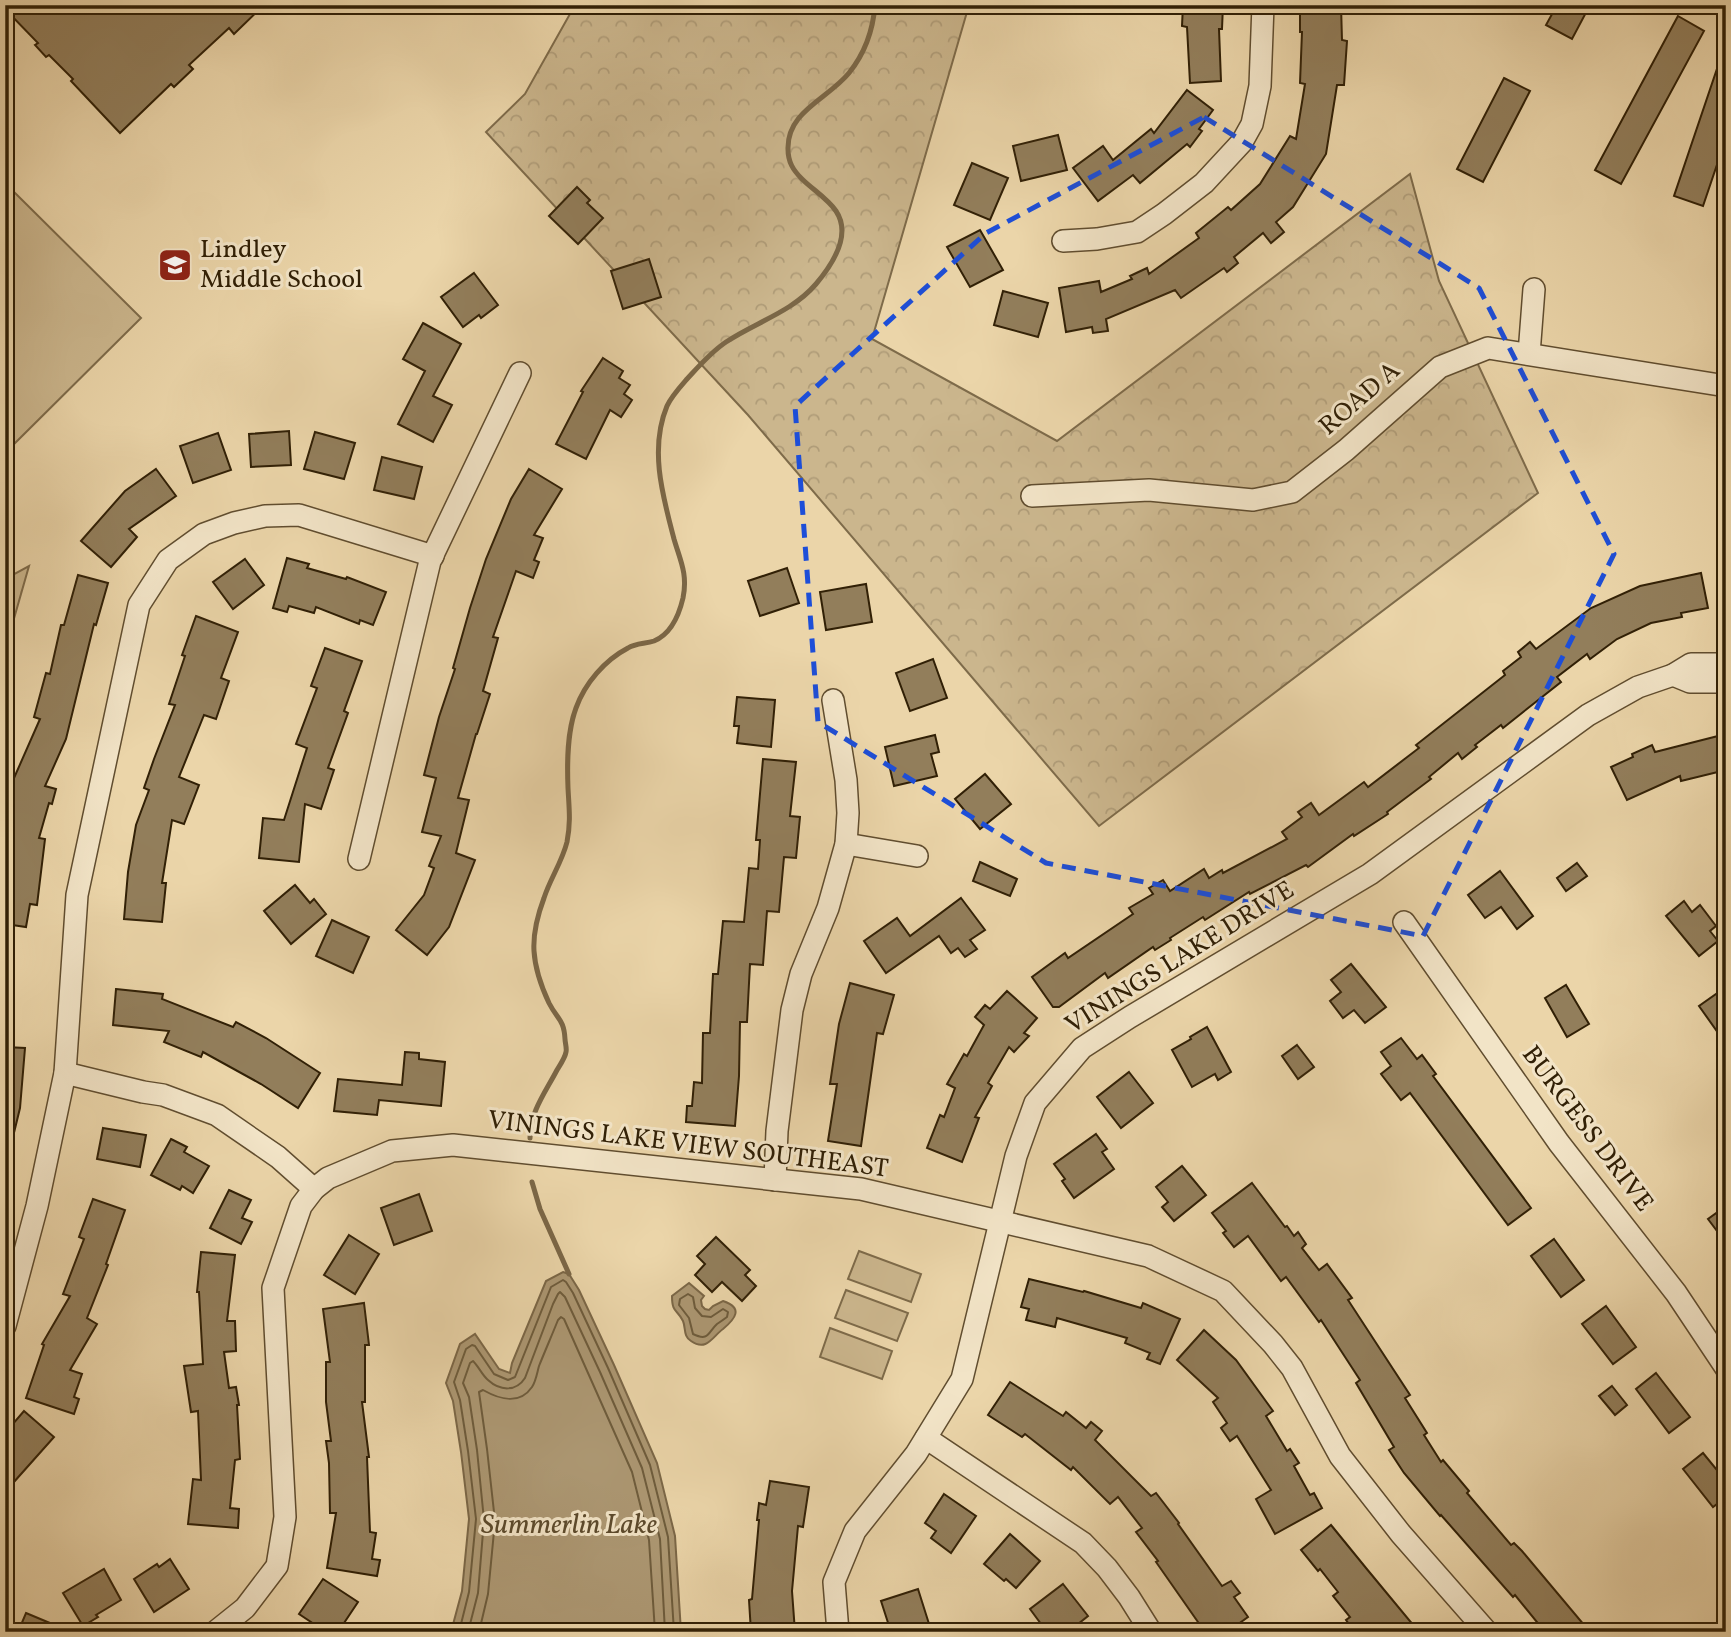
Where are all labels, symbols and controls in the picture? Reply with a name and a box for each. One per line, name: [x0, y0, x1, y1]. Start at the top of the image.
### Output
place label: Lindley Middle School: [200, 232, 363, 298]
school or university icon: Lindley Middle School: [156, 246, 194, 284]
street label: ROAD A: [1312, 354, 1408, 444]
street label: VININGS LAKE DRIVE: [1058, 873, 1302, 1043]
street label: BURGESS DRIVE: [1513, 1039, 1661, 1219]
street label: VININGS LAKE VIEW SOUTHEAST: [486, 1103, 890, 1187]
water label: Summerlin Lake: [481, 1506, 657, 1545]

